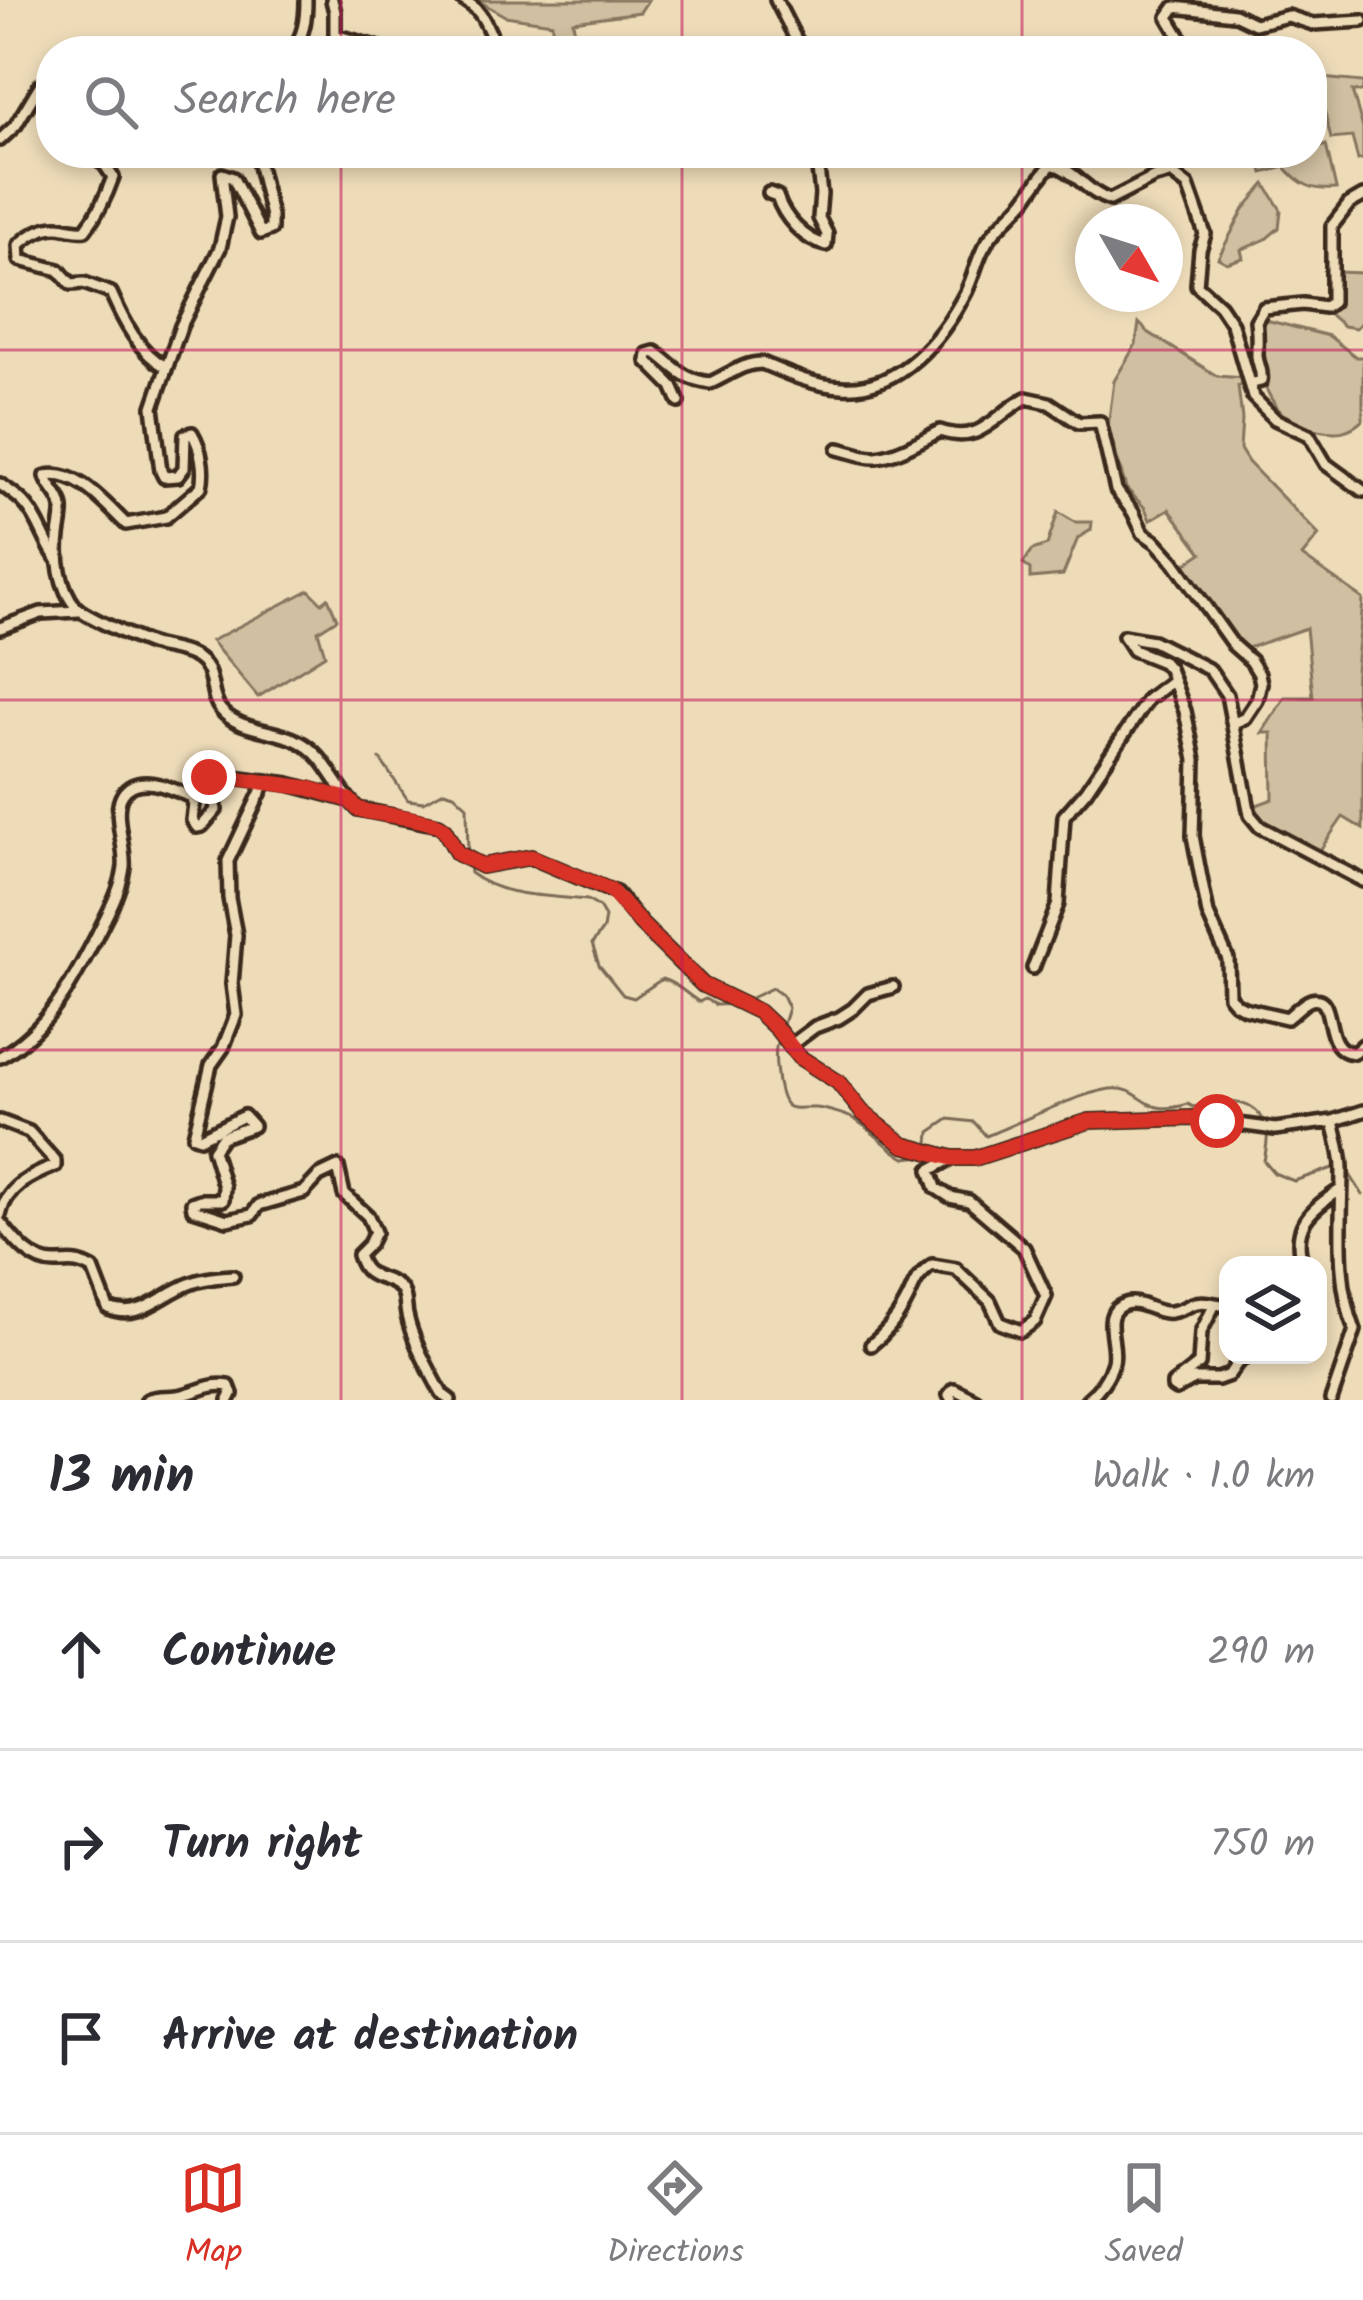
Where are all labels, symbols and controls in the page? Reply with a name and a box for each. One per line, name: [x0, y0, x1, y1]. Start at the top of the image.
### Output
search box: [36, 36, 1327, 168]
text: Search here: [174, 66, 396, 138]
icon: search: [78, 69, 144, 135]
north arrow: [1075, 204, 1183, 312]
route end: [182, 750, 236, 804]
route start: [1190, 1094, 1244, 1148]
map controls: [1219, 1256, 1327, 1364]
button: layers: [1219, 1256, 1327, 1364]
text: 13 min: [48, 1438, 194, 1519]
text: Walk · 1.0 km: [1092, 1447, 1315, 1509]
text: Continue: [162, 1618, 336, 1690]
icon: ahead: [48, 1621, 114, 1687]
text: 290 m: [1207, 1623, 1315, 1685]
text: Turn right: [162, 1810, 362, 1882]
icon: right: [48, 1813, 114, 1879]
text: 750 m: [1210, 1815, 1315, 1877]
text: Arrive at destination: [162, 2002, 578, 2074]
icon: arrive: [48, 2005, 114, 2071]
tab: Map: [180, 2155, 246, 2280]
tab: Directions: [607, 2155, 744, 2280]
tab: Saved: [1104, 2155, 1183, 2280]

